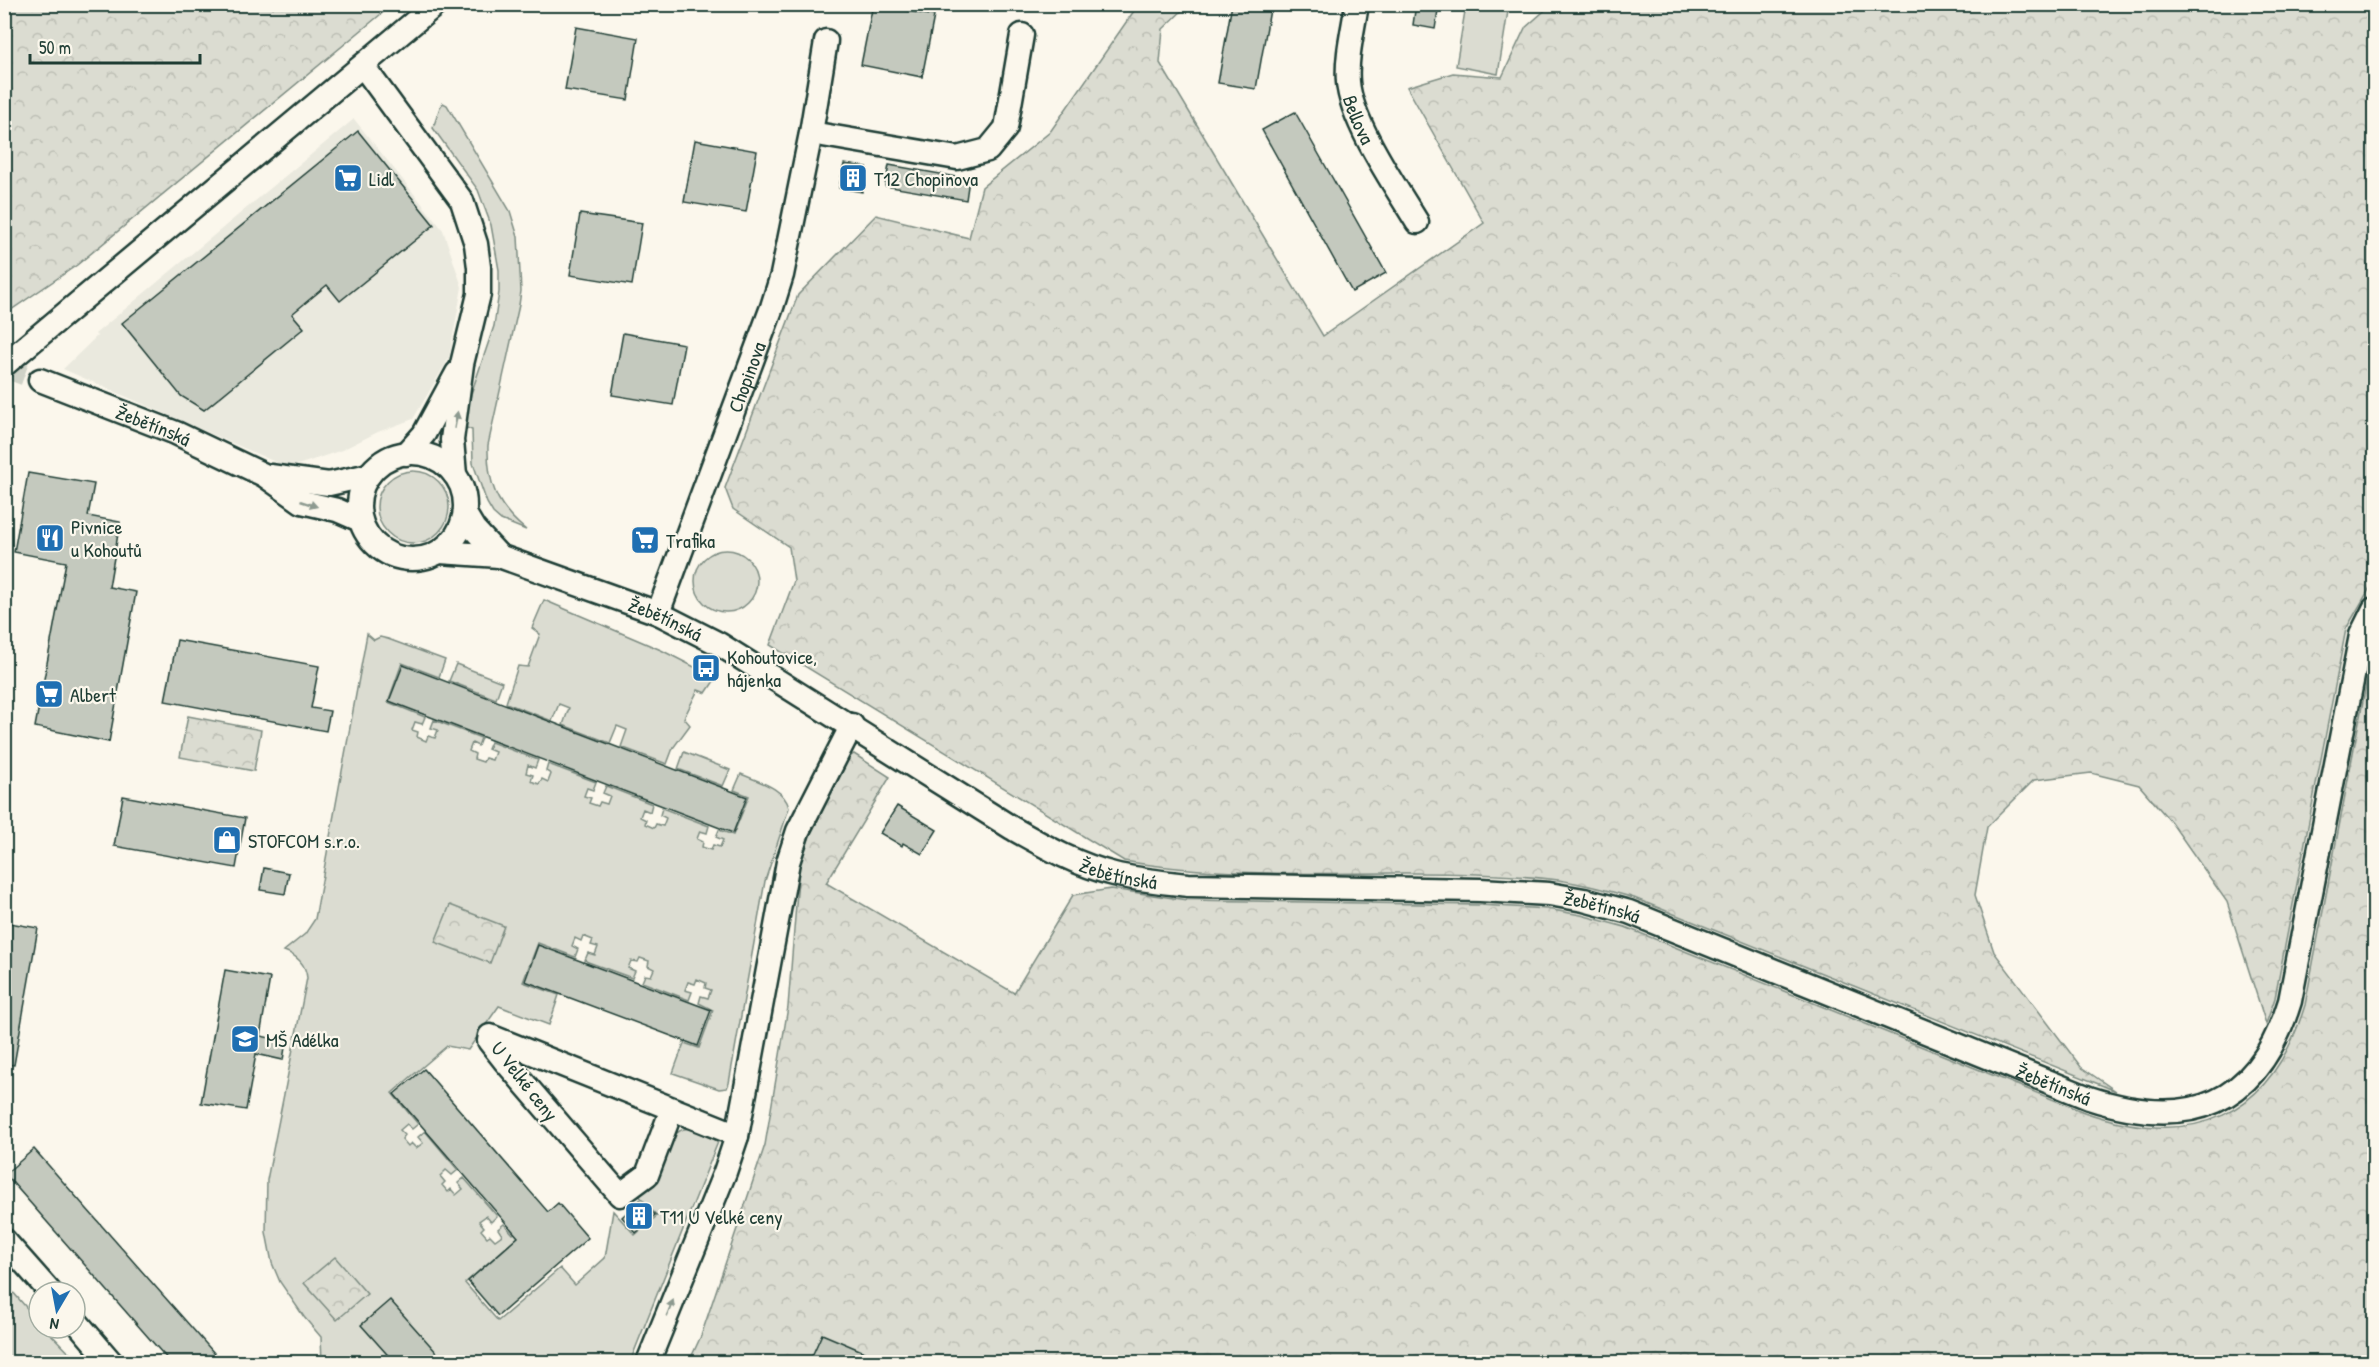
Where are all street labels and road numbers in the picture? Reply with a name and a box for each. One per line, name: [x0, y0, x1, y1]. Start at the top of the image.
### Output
street label: Bellova: [1337, 92, 1382, 149]
street label: Chopinova: [721, 338, 771, 416]
street label: Žebětínská: [112, 397, 196, 452]
street label: Žebětínská: [625, 590, 707, 647]
street label: Žebětínská: [1076, 851, 1159, 895]
street label: Žebětínská: [1561, 883, 1645, 929]
street label: U Velké ceny: [485, 1036, 565, 1126]
street label: Žebětínská: [2012, 1057, 2095, 1111]

